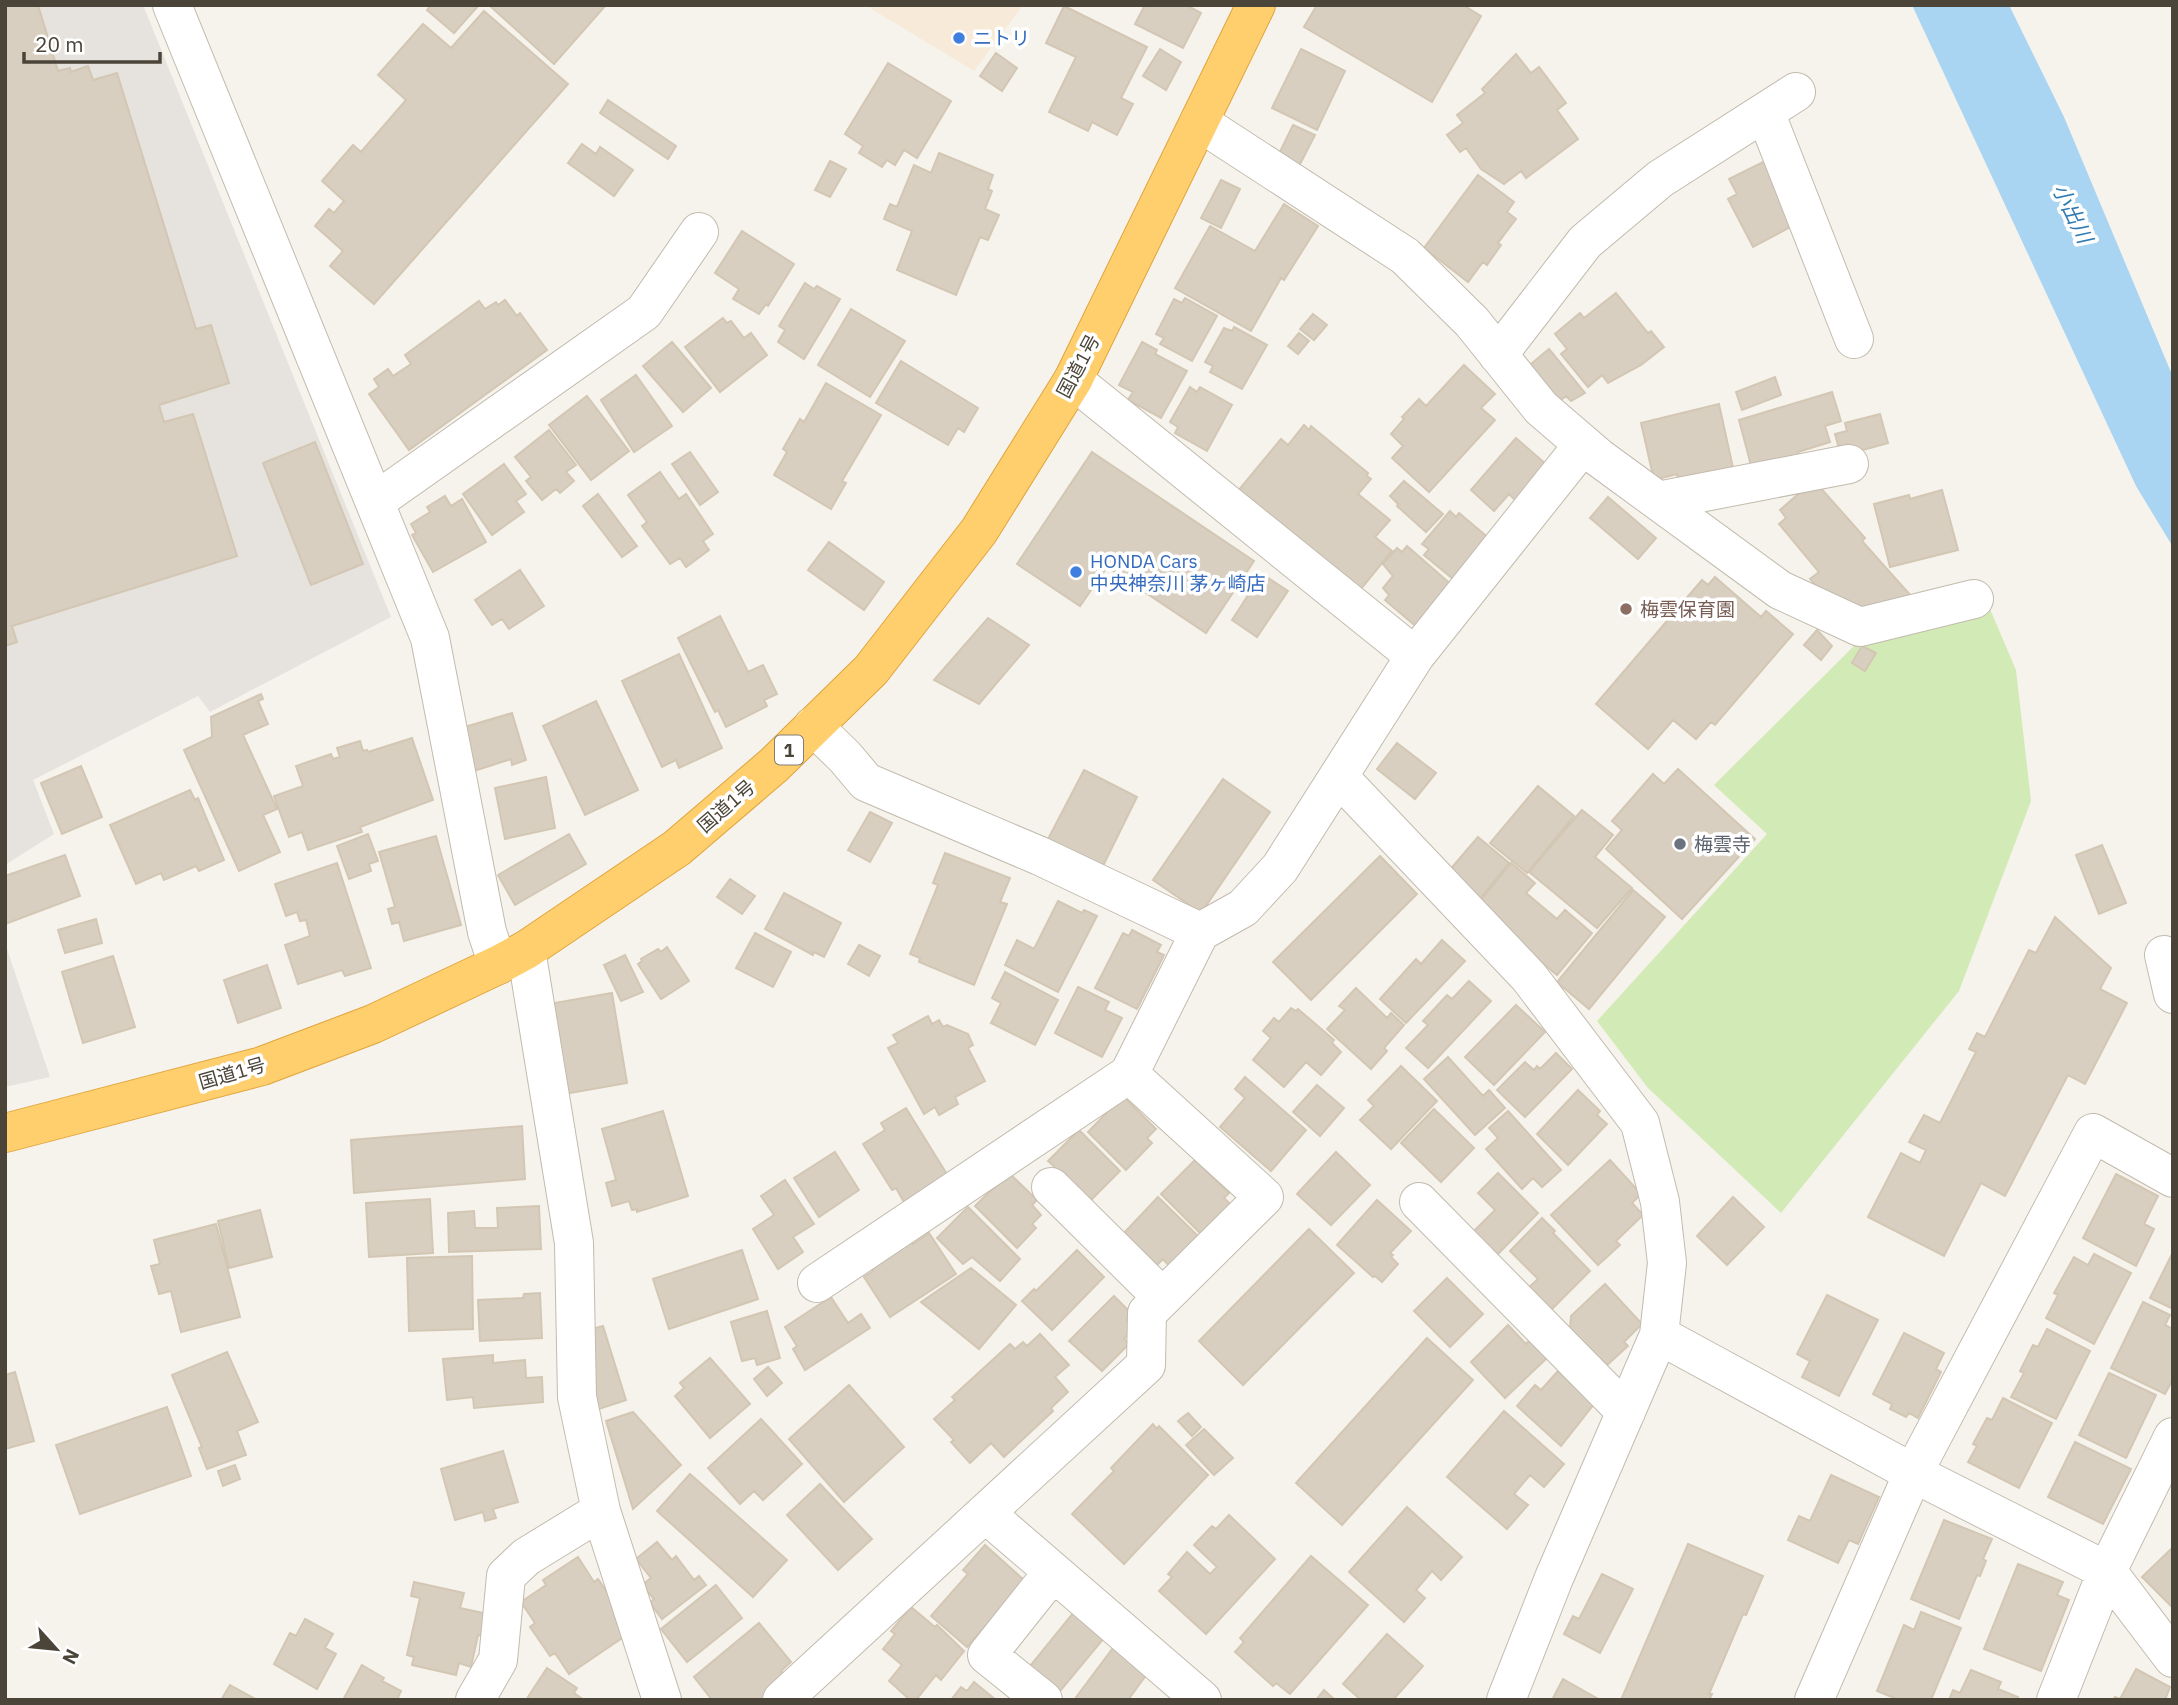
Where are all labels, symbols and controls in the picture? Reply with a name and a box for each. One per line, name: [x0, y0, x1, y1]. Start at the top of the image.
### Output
scale bar: [24, 21, 161, 65]
place label: ニトリ: [973, 26, 1030, 50]
text: 20 m: [35, 30, 84, 58]
marker: ニトリ: [951, 30, 967, 46]
water label: 小出川: [2047, 179, 2100, 249]
street label: 国道1号: [1051, 330, 1105, 402]
place label: HONDA Cars 中央神奈川 茅ヶ崎店: [1090, 549, 1266, 595]
marker: HONDA Cars 中央神奈川 茅ヶ崎店: [1068, 564, 1084, 580]
place label: 梅雲保育園: [1640, 597, 1735, 621]
marker: 梅雲保育園: [1618, 601, 1634, 617]
road number: 1: [775, 736, 803, 764]
street label: 国道1号: [692, 775, 760, 837]
place label: 梅雲寺: [1694, 832, 1751, 856]
marker: 梅雲寺: [1672, 836, 1688, 852]
street label: 国道1号: [196, 1052, 268, 1094]
north arrow: [21, 1614, 91, 1684]
text: N: [57, 1645, 85, 1668]

